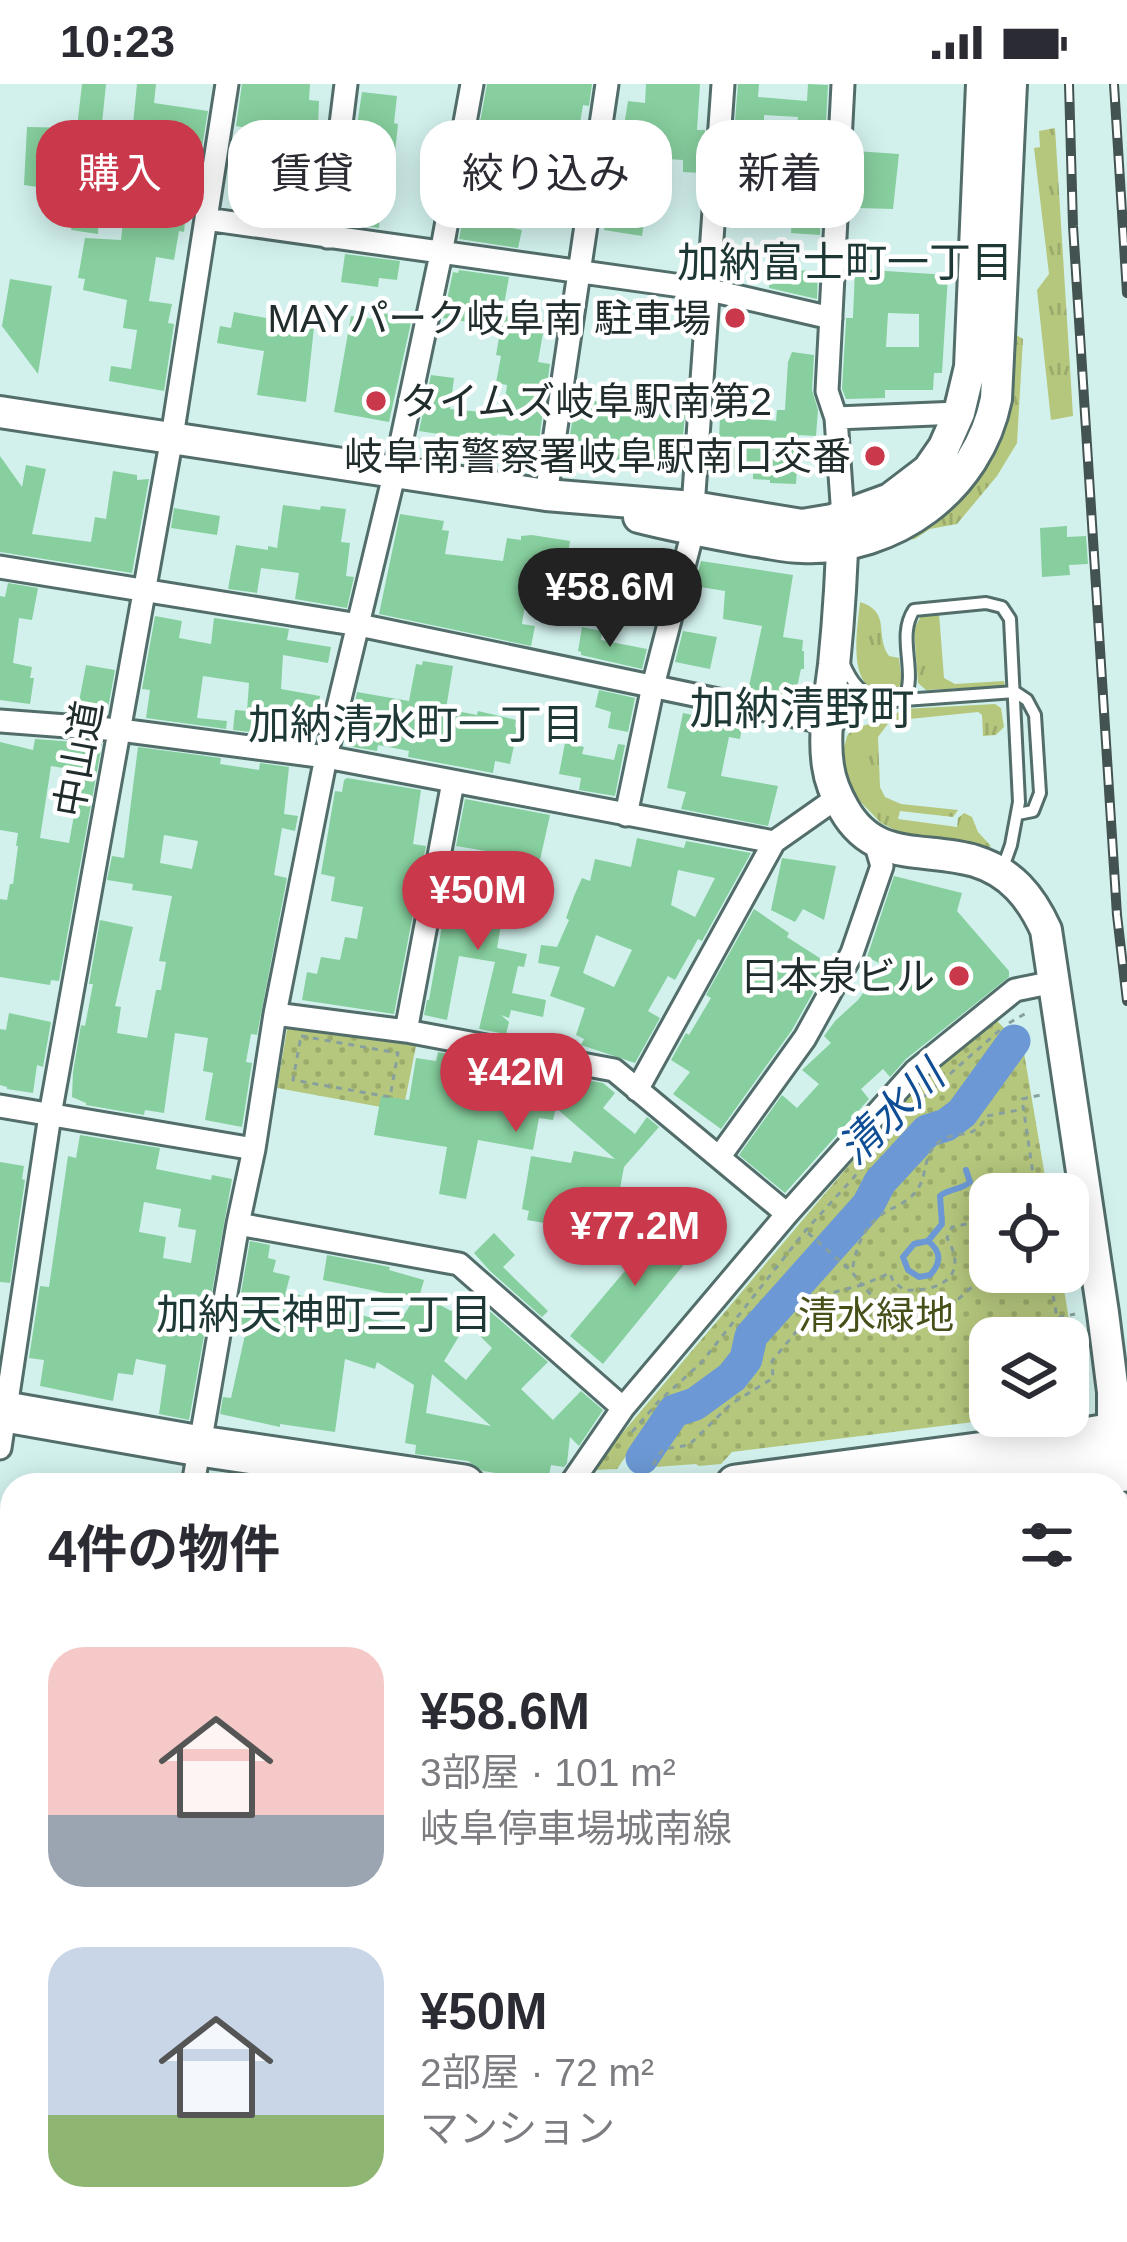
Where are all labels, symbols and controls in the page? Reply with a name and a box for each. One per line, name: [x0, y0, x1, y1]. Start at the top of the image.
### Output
text: 10:23: [60, 16, 175, 67]
chip: 購入: [36, 120, 204, 228]
chip: 賃貸: [228, 120, 396, 228]
chip: 絞り込み: [420, 120, 672, 228]
chip: 新着: [696, 120, 864, 228]
district label: 加納富士町一丁目: [677, 239, 1013, 286]
place label: MAYパーク岐阜南 駐車場: [268, 297, 711, 340]
marker: MAYパーク岐阜南 駐車場: [722, 305, 748, 331]
place label: タイムズ岐阜駅南第2: [400, 380, 772, 423]
marker: タイムズ岐阜駅南第2: [363, 388, 389, 414]
place label: 岐阜南警察署岐阜駅南口交番: [344, 435, 851, 478]
marker: 岐阜南警察署岐阜駅南口交番: [862, 443, 888, 469]
pin: ¥58.6M: [512, 548, 708, 650]
text: ¥58.6M: [545, 565, 675, 608]
district label: 加納清野町: [689, 683, 915, 734]
street label: 中山道: [47, 698, 110, 820]
district label: 加納清水町一丁目: [248, 701, 584, 748]
pin: ¥50M: [407, 851, 549, 953]
text: ¥50M: [429, 868, 527, 911]
place label: 日本泉ビル: [740, 955, 935, 998]
marker: 日本泉ビル: [946, 963, 972, 989]
pin: ¥42M: [445, 1033, 587, 1135]
water label: 清水川: [830, 1049, 956, 1173]
text: ¥42M: [467, 1050, 565, 1093]
map controls: [969, 1173, 1089, 1437]
button: locate: [969, 1173, 1089, 1293]
pin: ¥77.2M: [537, 1187, 733, 1289]
text: ¥77.2M: [570, 1204, 700, 1247]
district label: 加納天神町三丁目: [156, 1291, 492, 1338]
park label: 清水緑地: [798, 1294, 954, 1337]
button: layers: [969, 1317, 1089, 1437]
icon: filters: [1014, 1512, 1080, 1578]
text: 4件の物件: [48, 1521, 280, 1578]
text: ¥58.6M: [420, 1683, 590, 1740]
icon: home: [144, 1695, 288, 1839]
text: 3部屋 · 101 m²: [420, 1751, 676, 1794]
text: 岐阜停車場城南線: [420, 1807, 732, 1850]
text: ¥50M: [420, 1983, 548, 2040]
icon: home: [144, 1995, 288, 2139]
text: 2部屋 · 72 m²: [420, 2051, 654, 2094]
text: マンション: [420, 2107, 615, 2150]

